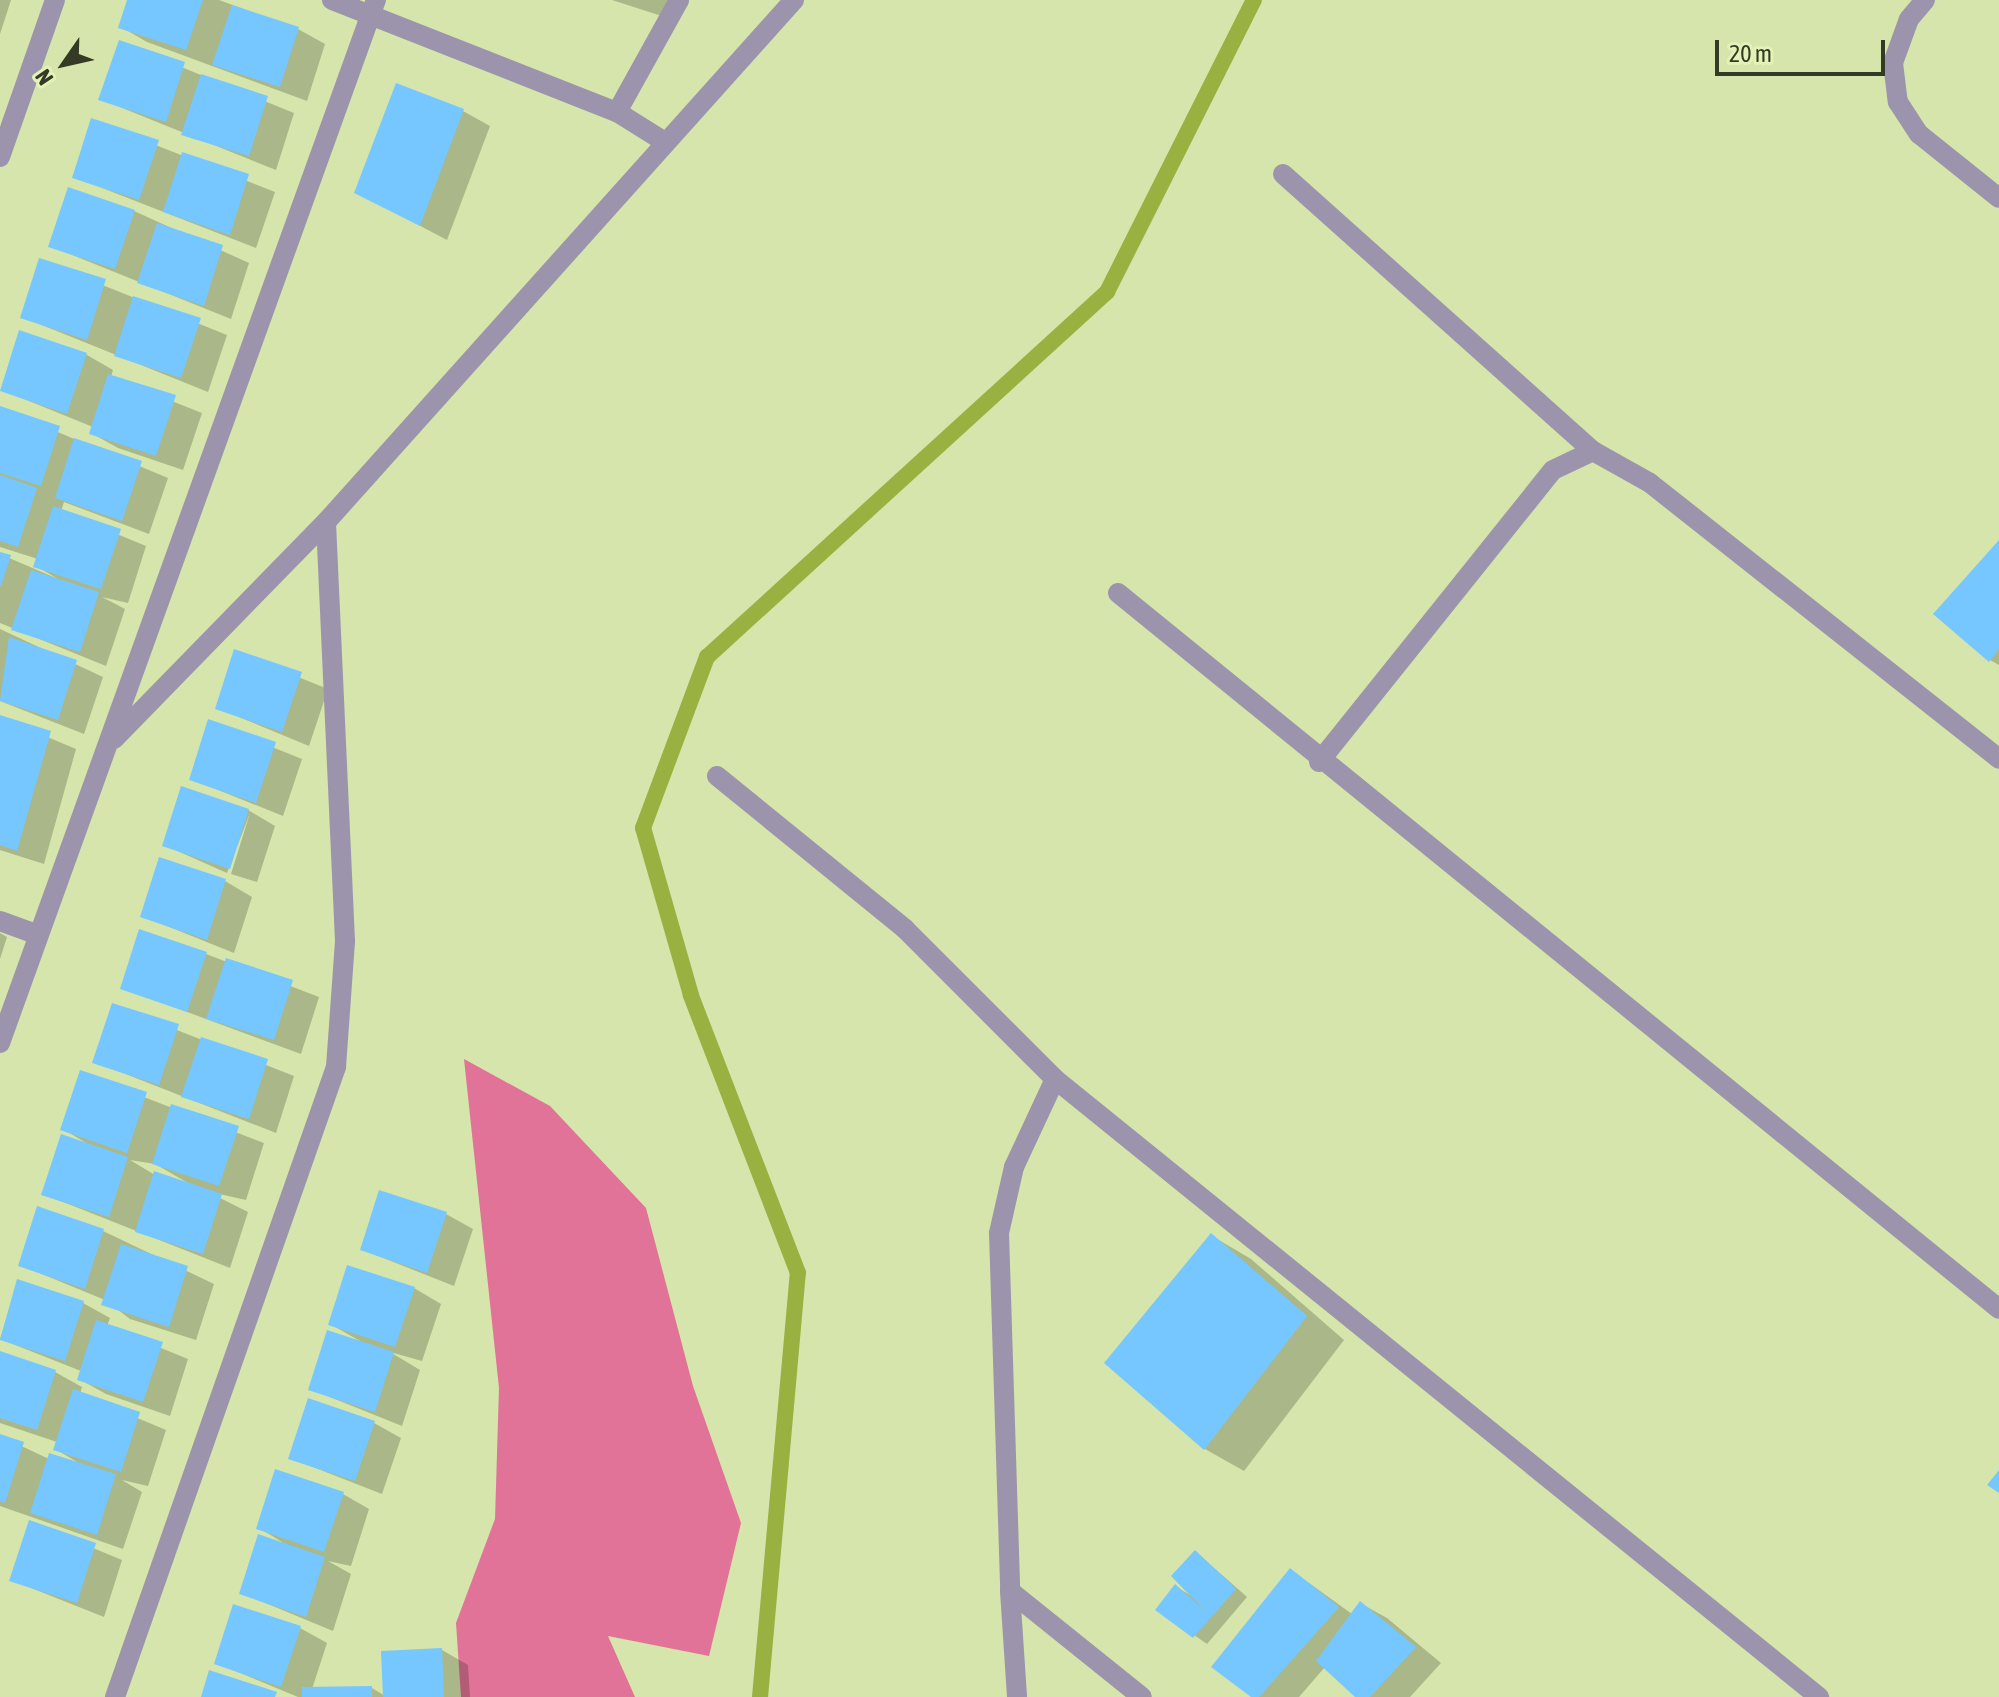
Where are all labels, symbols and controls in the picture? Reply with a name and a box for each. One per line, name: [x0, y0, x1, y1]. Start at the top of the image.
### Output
north arrow: [24, 24, 104, 104]
scale bar: [1719, 24, 1889, 74]
text: 20 m: [1729, 40, 1772, 67]
text: N: [30, 65, 59, 90]

